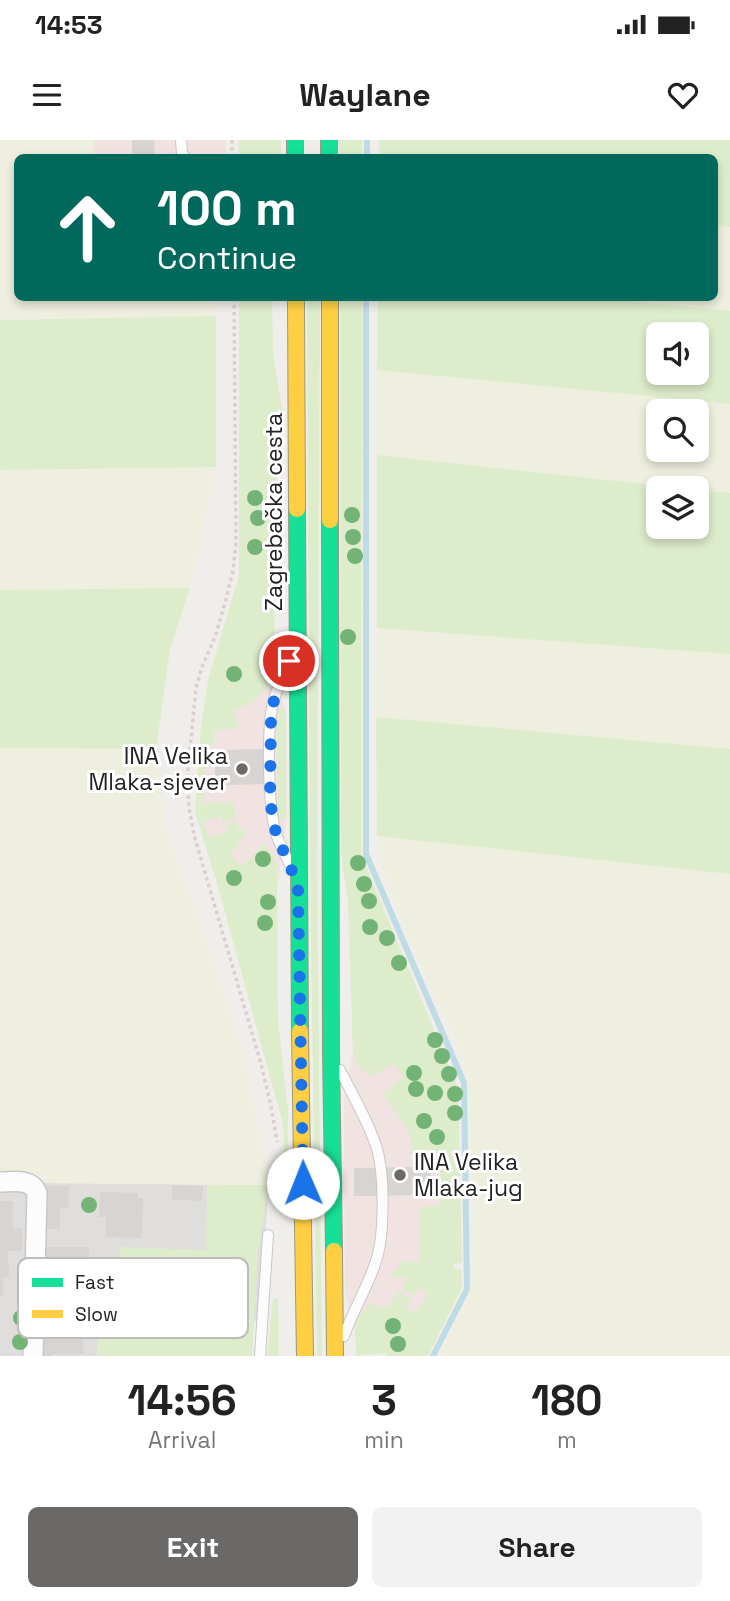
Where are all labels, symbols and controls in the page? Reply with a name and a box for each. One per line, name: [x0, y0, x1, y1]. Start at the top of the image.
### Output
text: 14:53: [35, 8, 102, 42]
text: Waylane: [299, 75, 431, 115]
icon: menu: [28, 76, 66, 114]
icon: heart: [664, 76, 702, 114]
text: 100 m: [157, 177, 297, 239]
icon: ahead: [42, 182, 133, 273]
text: Continue: [157, 238, 297, 278]
map controls: [646, 322, 709, 539]
button: sound: [646, 322, 709, 385]
button: search: [646, 399, 709, 462]
street label: Zagrebačka cesta: [259, 413, 289, 611]
button: layers: [646, 476, 709, 539]
pin: [259, 631, 319, 691]
icon: arrive: [270, 642, 308, 680]
place label: INA Velika Mlaka-sjever: [88, 741, 228, 797]
marker: INA Velika Mlaka-sjever: [234, 761, 250, 777]
position arrow: [266, 1146, 340, 1220]
place label: INA Velika Mlaka-jug: [414, 1147, 523, 1203]
marker: INA Velika Mlaka-jug: [392, 1167, 408, 1183]
legend: [18, 1258, 248, 1338]
text: Fast: [75, 1270, 115, 1295]
text: Slow: [75, 1302, 118, 1327]
text: 14:56: [127, 1374, 237, 1427]
text: 3: [371, 1374, 397, 1427]
text: 180: [531, 1374, 603, 1427]
text: Arrival: [148, 1425, 216, 1455]
text: min: [364, 1425, 404, 1455]
text: m: [557, 1425, 577, 1455]
button: Exit: [28, 1507, 358, 1587]
button: Share: [372, 1507, 702, 1587]

